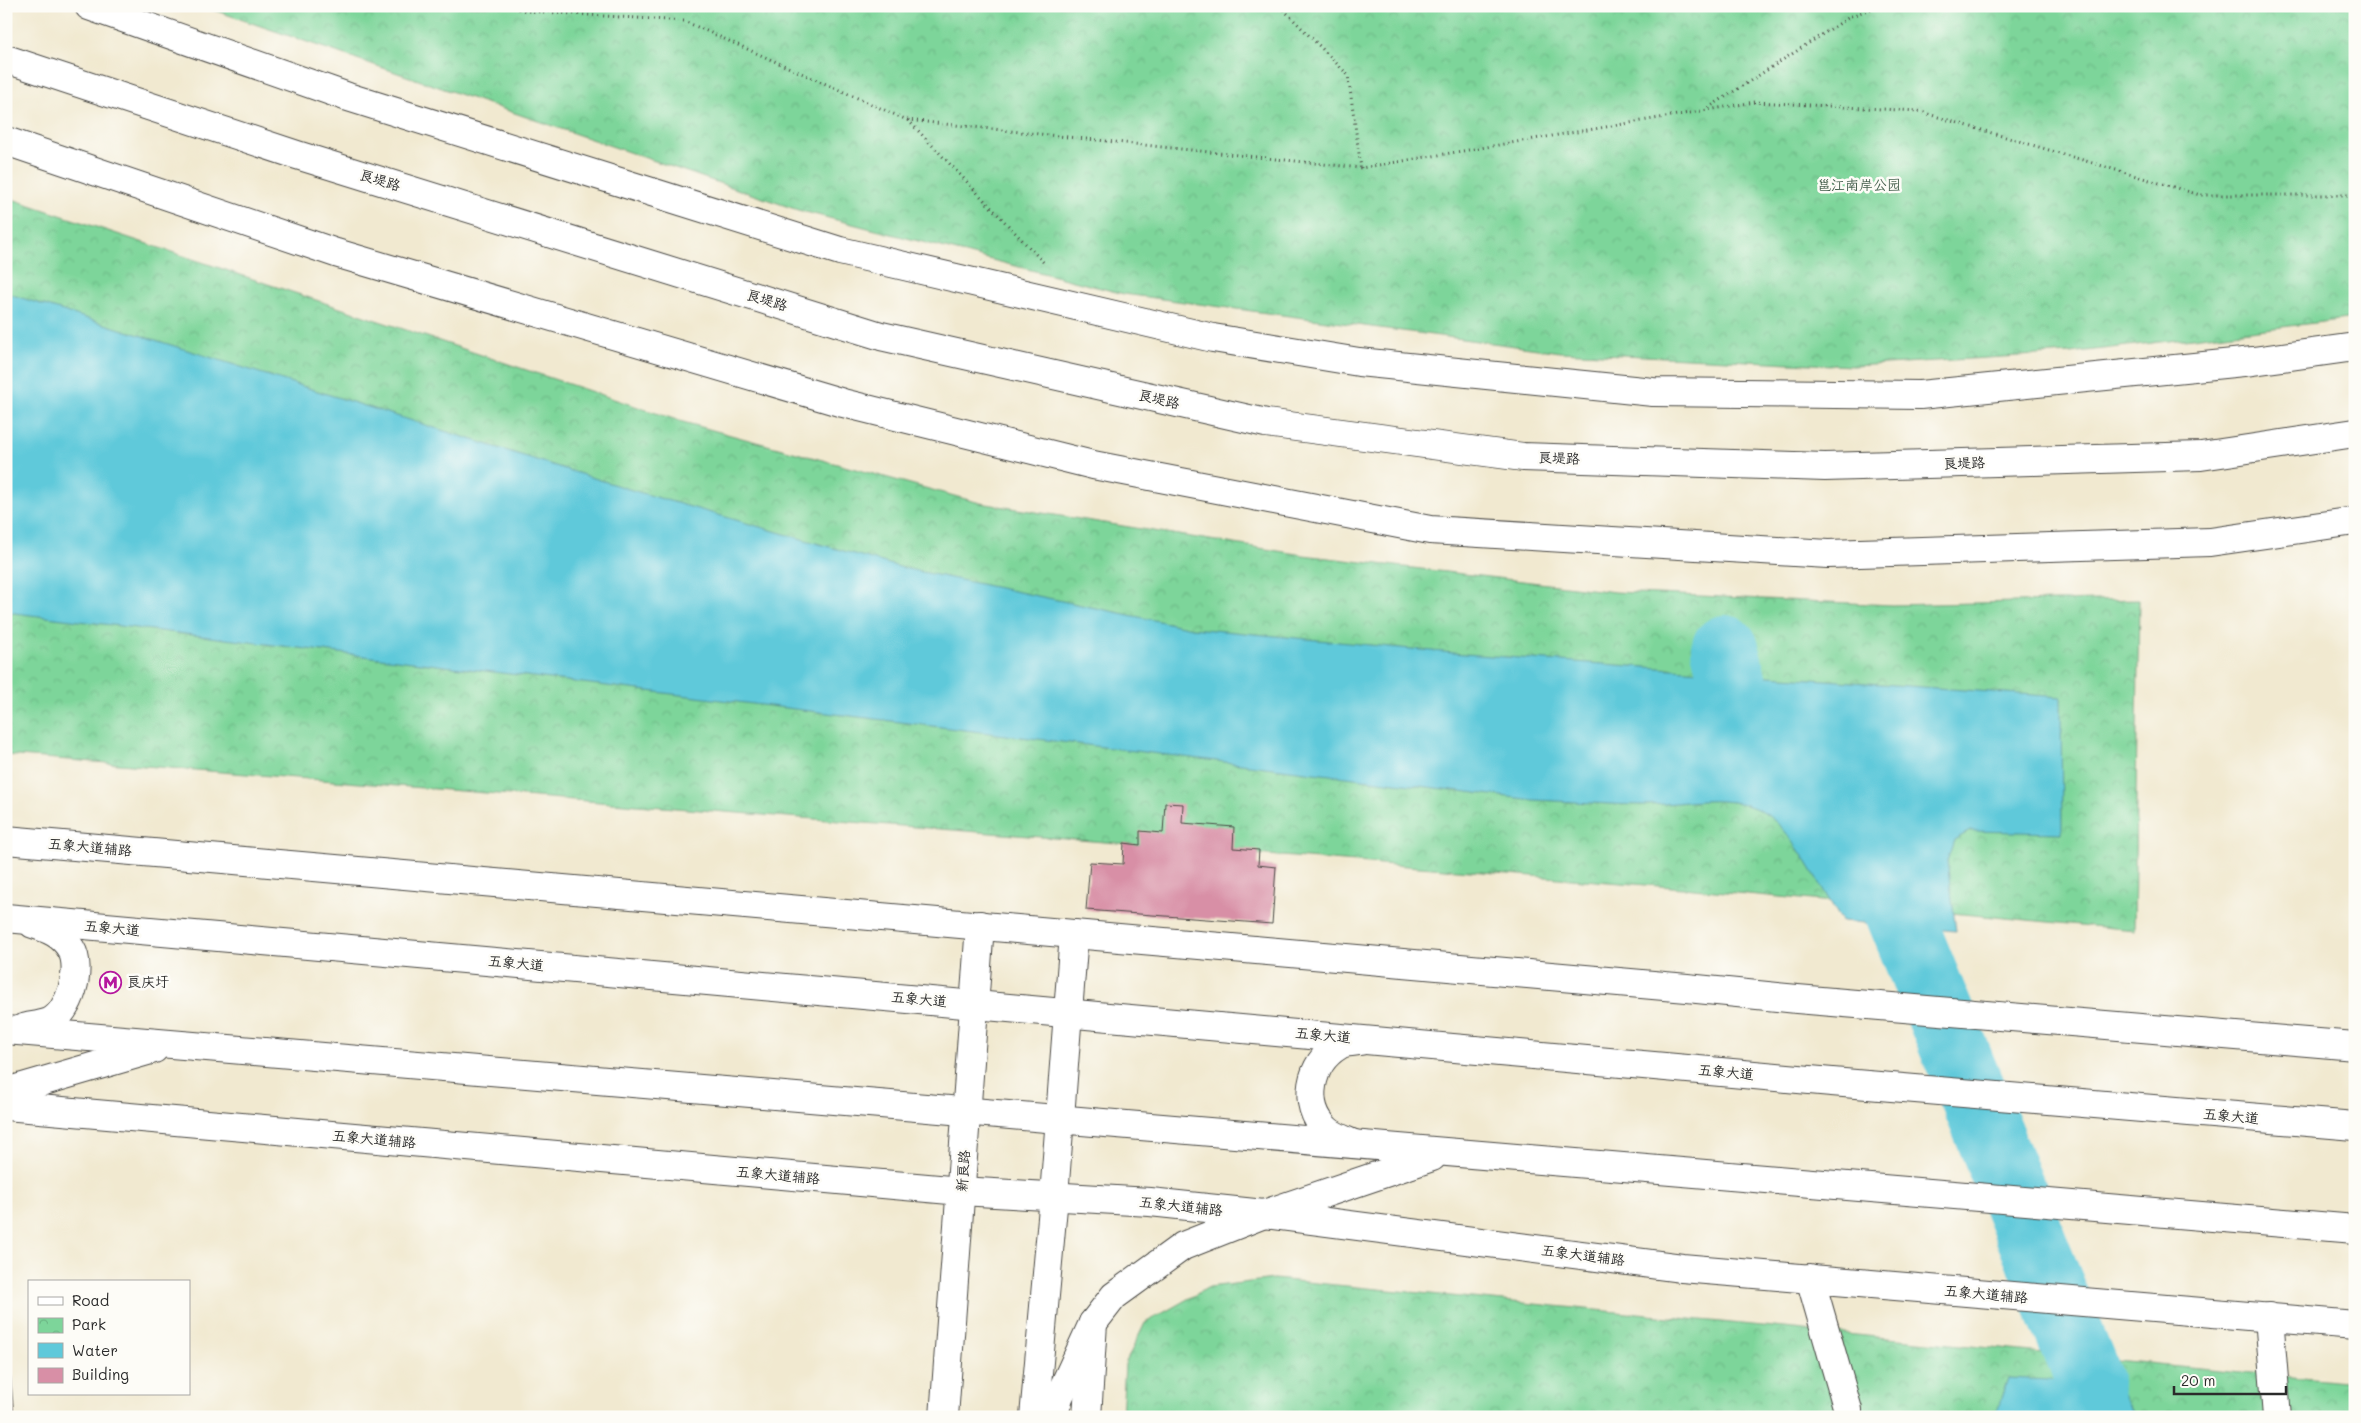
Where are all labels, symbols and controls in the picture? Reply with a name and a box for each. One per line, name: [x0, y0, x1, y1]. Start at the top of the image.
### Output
street label: 良堤路: [357, 164, 403, 195]
park label: 邕江南岸公园: [1817, 175, 1901, 194]
street label: 良堤路: [744, 284, 790, 315]
street label: 良堤路: [1137, 385, 1182, 412]
street label: 良堤路: [1538, 447, 1580, 468]
street label: 良堤路: [1943, 452, 1985, 473]
street label: 五象大道辅路: [47, 833, 133, 860]
street label: 五象大道: [83, 916, 141, 939]
street label: 五象大道: [487, 951, 545, 974]
metro station icon: 良庆圩: [99, 970, 123, 994]
place label: 良庆圩: [127, 972, 169, 991]
street label: 五象大道: [890, 987, 948, 1010]
street label: 五象大道: [1294, 1023, 1352, 1046]
street label: 五象大道: [1697, 1060, 1755, 1083]
street label: 五象大道: [2202, 1104, 2260, 1127]
street label: 五象大道辅路: [331, 1125, 417, 1152]
street label: 新良路: [952, 1149, 973, 1193]
street label: 五象大道辅路: [735, 1161, 821, 1188]
street label: 五象大道辅路: [1138, 1192, 1224, 1219]
street label: 五象大道辅路: [1540, 1240, 1626, 1269]
legend: [28, 1280, 190, 1396]
street label: 五象大道辅路: [1943, 1280, 2029, 1307]
text: Road: [72, 1290, 109, 1310]
text: Park: [72, 1314, 106, 1334]
text: Water: [72, 1340, 118, 1360]
scale bar: [2174, 1363, 2286, 1395]
text: Building: [72, 1364, 129, 1384]
text: 20 m: [2181, 1370, 2215, 1390]

